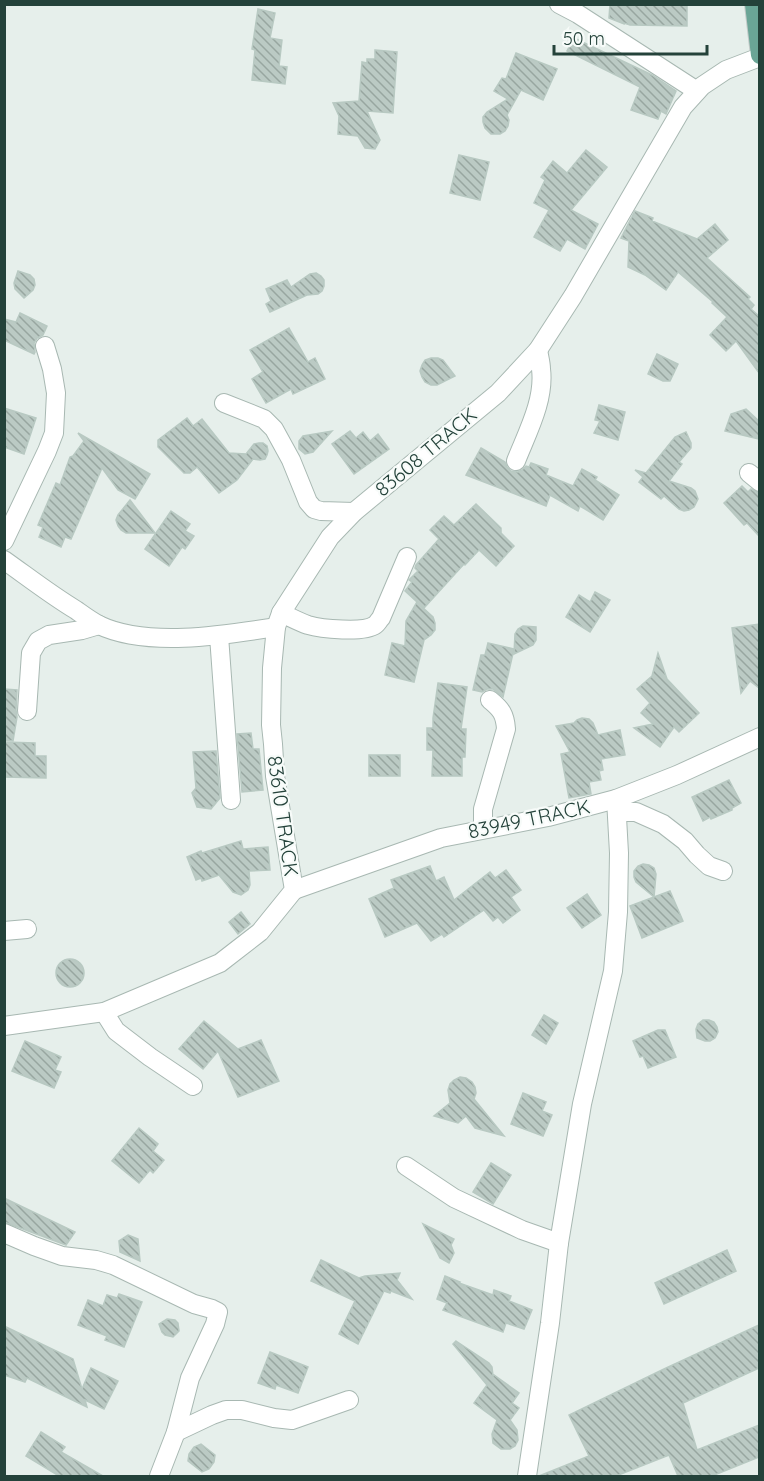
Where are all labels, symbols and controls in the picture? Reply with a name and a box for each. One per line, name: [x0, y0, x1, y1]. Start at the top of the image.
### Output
scale bar: [554, 18, 707, 56]
text: 50 m: [563, 27, 605, 50]
street label: 83608 TRACK: [370, 402, 482, 501]
street label: 83610 TRACK: [263, 754, 304, 878]
street label: 83949 TRACK: [466, 793, 592, 844]

